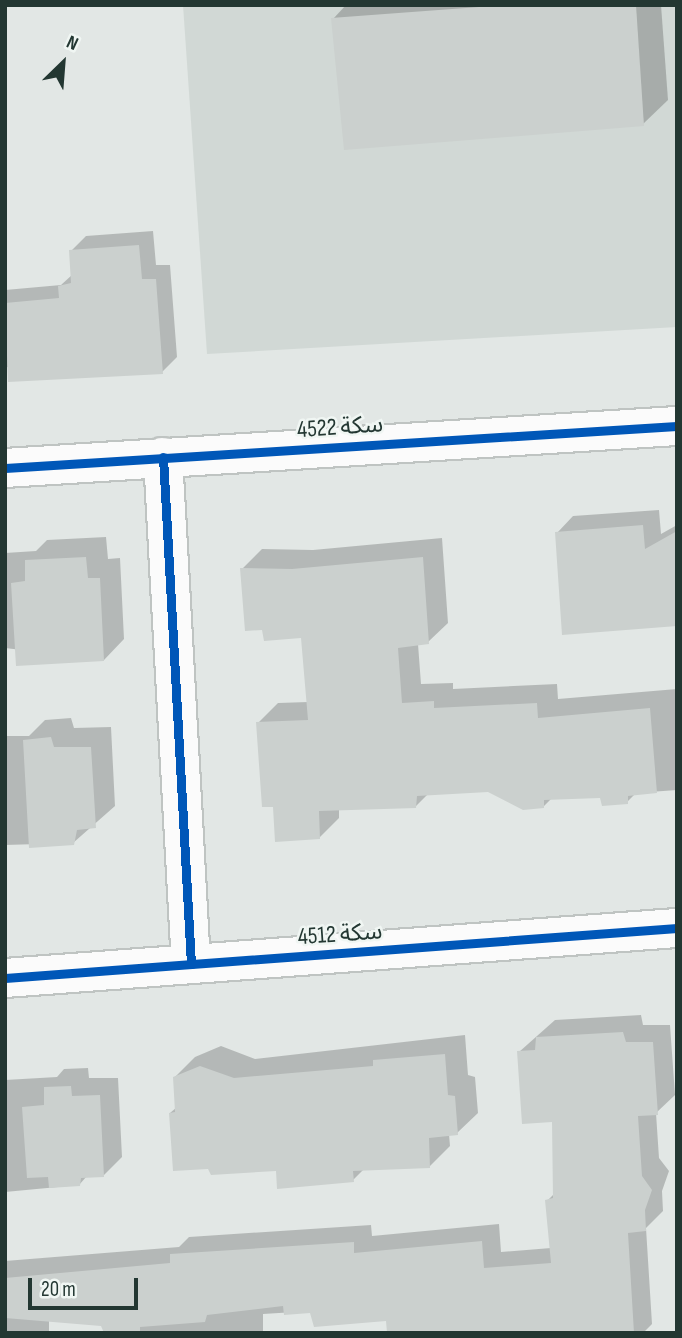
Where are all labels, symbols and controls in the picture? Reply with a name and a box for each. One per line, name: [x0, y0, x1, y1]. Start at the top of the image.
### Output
north arrow: [28, 28, 98, 98]
text: N: [63, 31, 82, 56]
street label: سكة 4522: [296, 410, 384, 444]
street label: سكة 4512: [297, 917, 383, 951]
scale bar: [32, 1264, 142, 1308]
text: 20 m: [41, 1277, 76, 1302]

